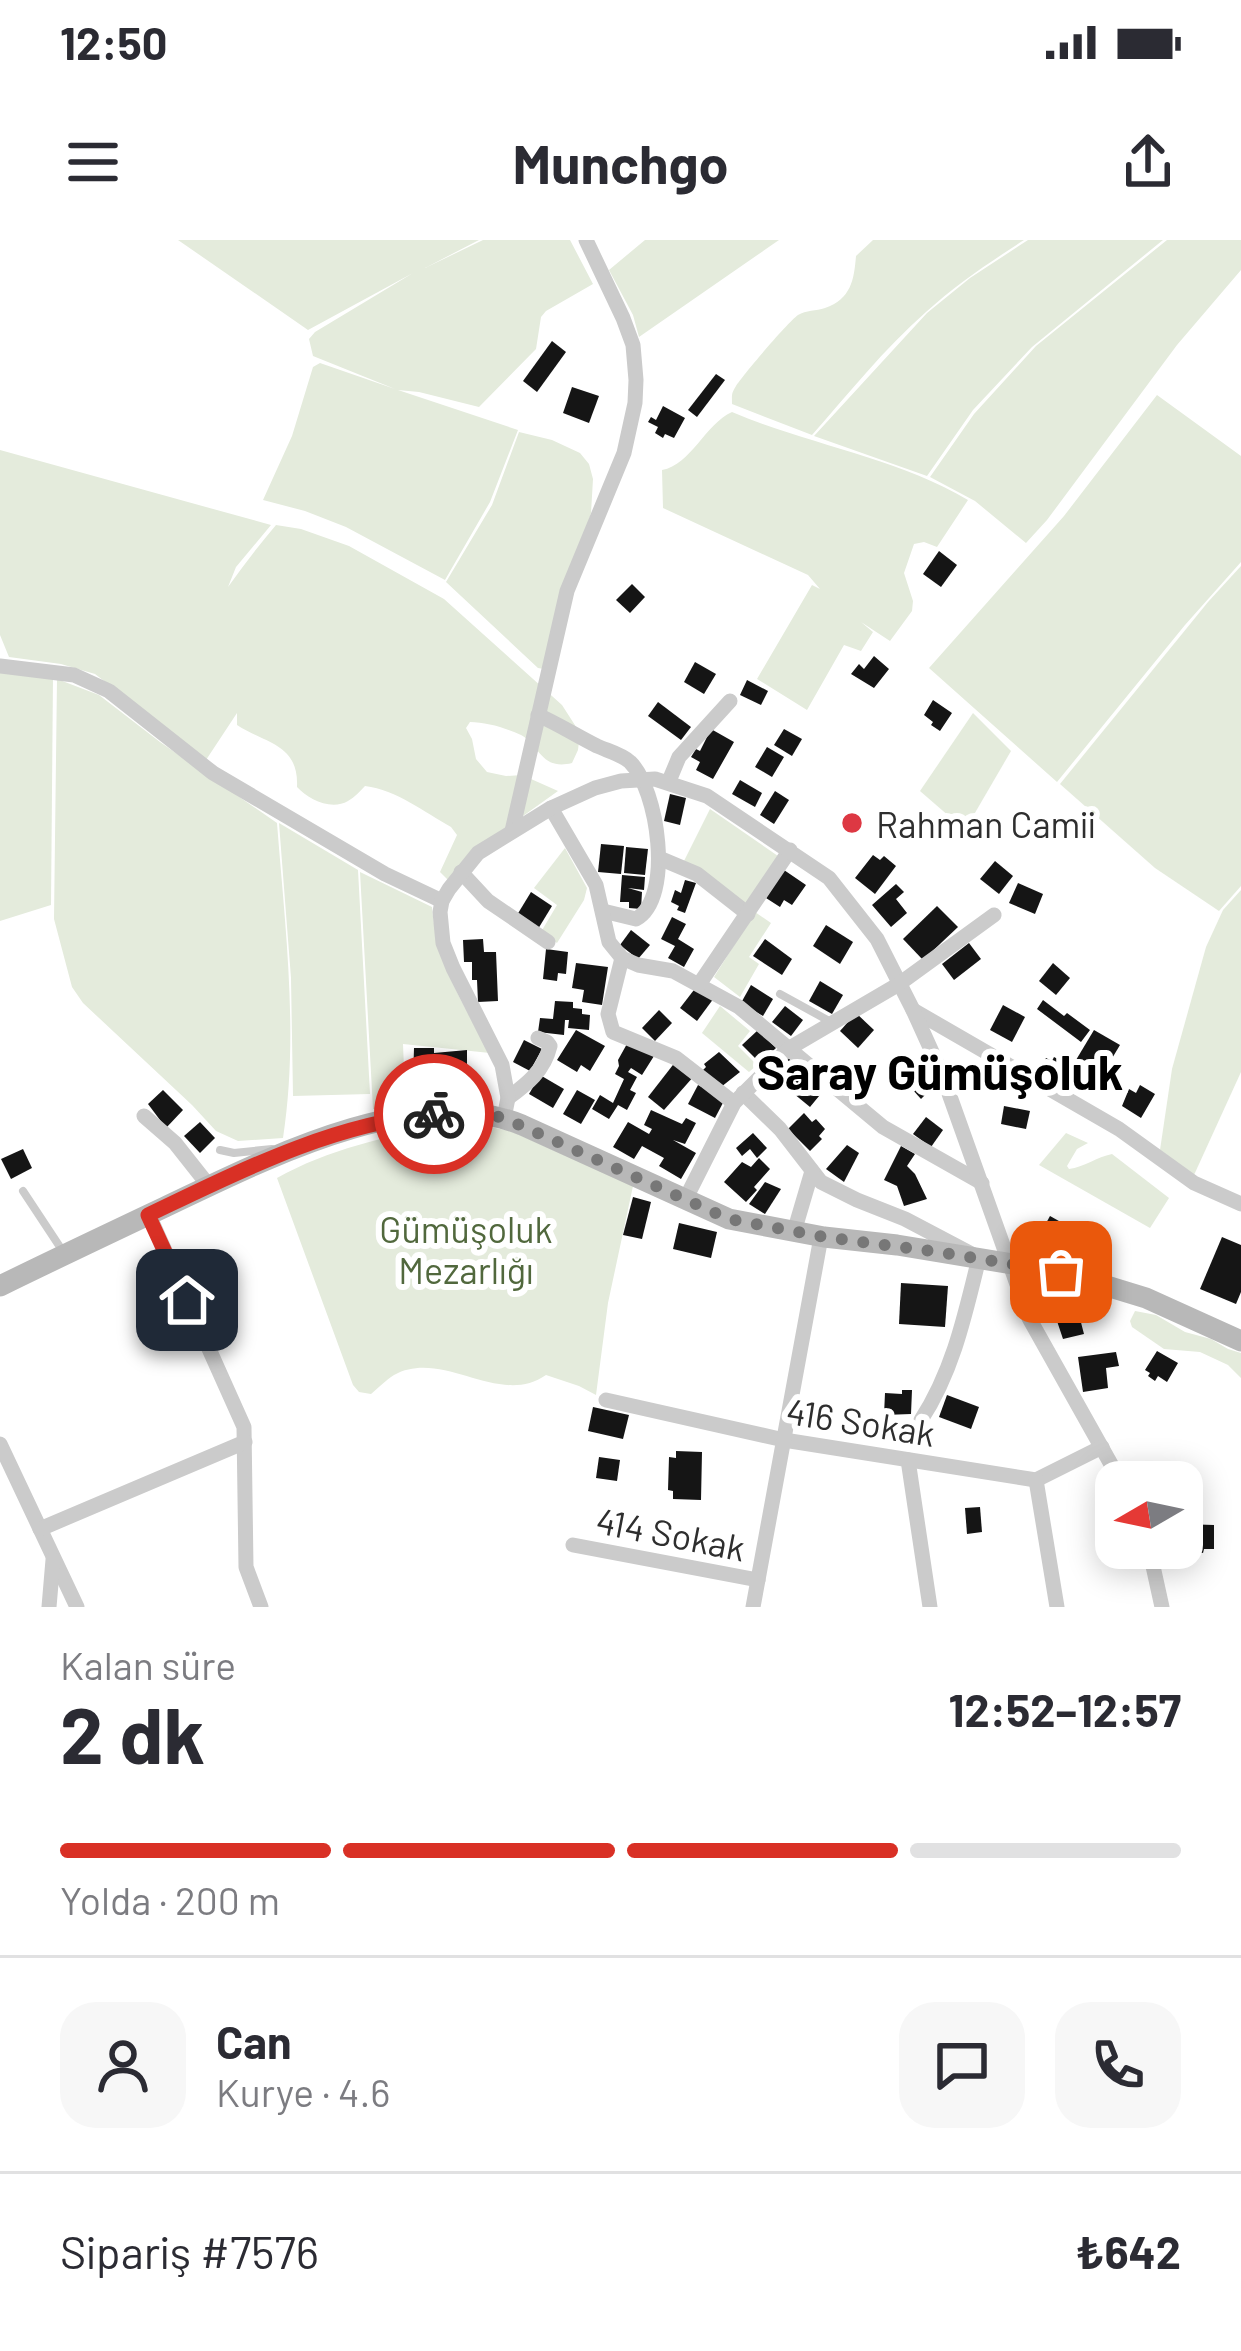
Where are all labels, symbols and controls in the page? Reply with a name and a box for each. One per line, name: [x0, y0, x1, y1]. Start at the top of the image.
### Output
text: 12:50: [60, 15, 167, 69]
icon: menu: [60, 129, 126, 195]
icon: share: [1115, 129, 1181, 195]
text: Munchgo: [512, 130, 729, 195]
place label: Rahman Camii: [876, 802, 1096, 845]
marker: Rahman Camii: [839, 810, 865, 836]
district label: Saray Gümüşoluk: [757, 1042, 1123, 1100]
courier: [374, 1054, 494, 1174]
icon: bike: [401, 1081, 467, 1147]
park label: Gümüşoluk Mezarlığı: [379, 1207, 553, 1291]
pin: [1010, 1221, 1112, 1323]
icon: bag: [1028, 1239, 1094, 1305]
pin: [136, 1249, 238, 1351]
icon: home: [154, 1267, 220, 1333]
street label: 416 Sokak: [784, 1388, 938, 1454]
north arrow: [1095, 1461, 1203, 1569]
map controls: [1095, 1461, 1203, 1569]
street label: 414 Sokak: [593, 1497, 749, 1569]
text: Kalan süre: [60, 1641, 236, 1688]
text: 12:52–12:57: [949, 1682, 1181, 1736]
text: 2 dk: [60, 1686, 205, 1780]
text: Yolda · 200 m: [60, 1876, 280, 1923]
button: person: [60, 2002, 186, 2128]
button: chat: [899, 2002, 1025, 2128]
button: phone: [1055, 2002, 1181, 2128]
text: Can: [216, 2014, 292, 2068]
text: Kurye · 4.6: [216, 2068, 390, 2115]
text: Sipariş #7576: [60, 2224, 319, 2278]
text: ₺642: [1075, 2224, 1181, 2278]

